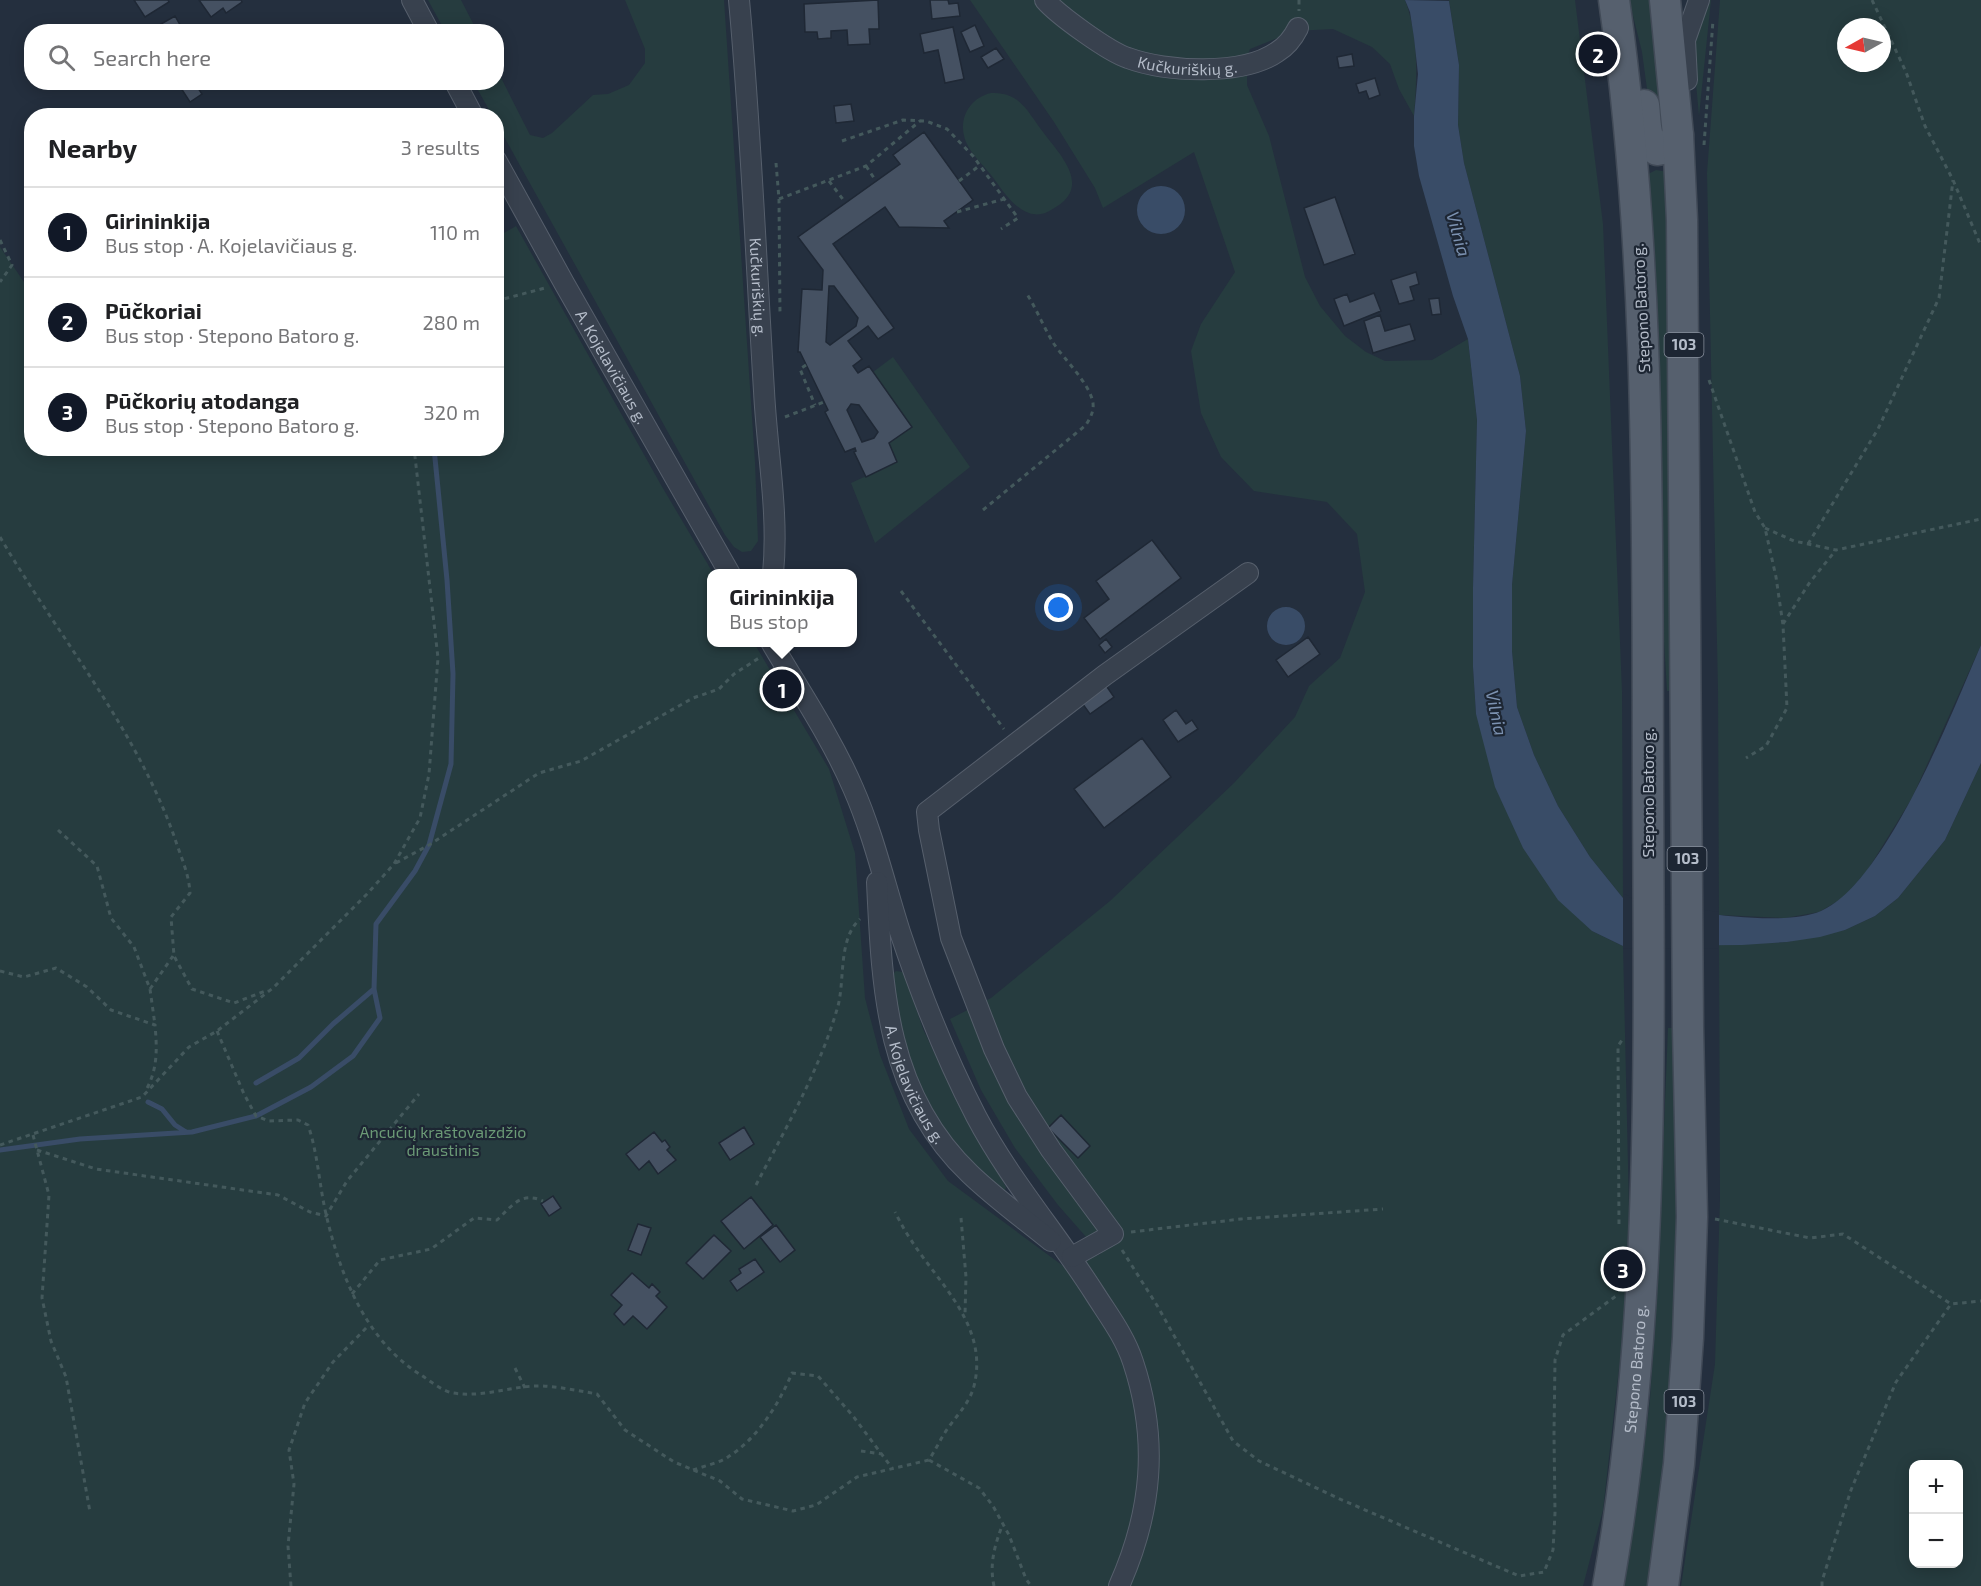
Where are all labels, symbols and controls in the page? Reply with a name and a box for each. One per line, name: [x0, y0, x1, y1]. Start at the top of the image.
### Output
north arrow: [1837, 18, 1891, 72]
search box: [24, 24, 504, 90]
pin: 2: [1578, 32, 1618, 76]
icon: search: [45, 41, 78, 74]
text: Search here: [93, 44, 211, 70]
street label: Kučkuriškių g.: [1136, 52, 1238, 78]
text: Nearby: [48, 132, 137, 163]
text: 3 results: [401, 135, 480, 159]
text: Girininkija: [105, 207, 210, 233]
water label: Vilnia: [1442, 209, 1476, 259]
text: 1: [63, 220, 72, 244]
text: 110 m: [430, 220, 480, 244]
text: Bus stop · A. Kojelavičiaus g.: [105, 233, 357, 257]
street label: Kučkuriškių g.: [746, 237, 771, 338]
street label: Stepono Batoro g.: [1628, 243, 1653, 373]
text: Pūčkoriai: [105, 297, 202, 323]
street label: A. Kojelavičiaus g.: [572, 306, 652, 427]
text: 2: [62, 310, 73, 334]
text: 280 m: [423, 310, 480, 334]
text: Bus stop · Stepono Batoro g.: [105, 323, 359, 347]
road number: 103: [1664, 333, 1704, 357]
text: Pūčkorių atodanga: [105, 387, 300, 413]
text: 3: [62, 400, 73, 424]
text: 320 m: [424, 400, 480, 424]
text: Bus stop · Stepono Batoro g.: [105, 413, 359, 437]
popup: [707, 569, 857, 647]
text: Girininkija: [729, 583, 835, 609]
your location: [1044, 593, 1073, 622]
text: Bus stop: [729, 609, 809, 633]
pin: 1: [762, 666, 802, 712]
water label: Vilnia: [1481, 688, 1512, 737]
street label: Stepono Batoro g.: [1638, 728, 1657, 858]
road number: 103: [1668, 847, 1706, 871]
street label: A. Kojelavičiaus g.: [882, 1023, 949, 1147]
park label: Ancučių kraštovaizdžio draustinis: [360, 1122, 526, 1159]
pin: 3: [1604, 1246, 1642, 1292]
street label: Stepono Batoro g.: [1620, 1304, 1649, 1434]
road number: 103: [1664, 1390, 1704, 1414]
map controls: [1909, 1460, 1963, 1568]
button: +: [1909, 1460, 1963, 1514]
button: −: [1909, 1514, 1963, 1568]

